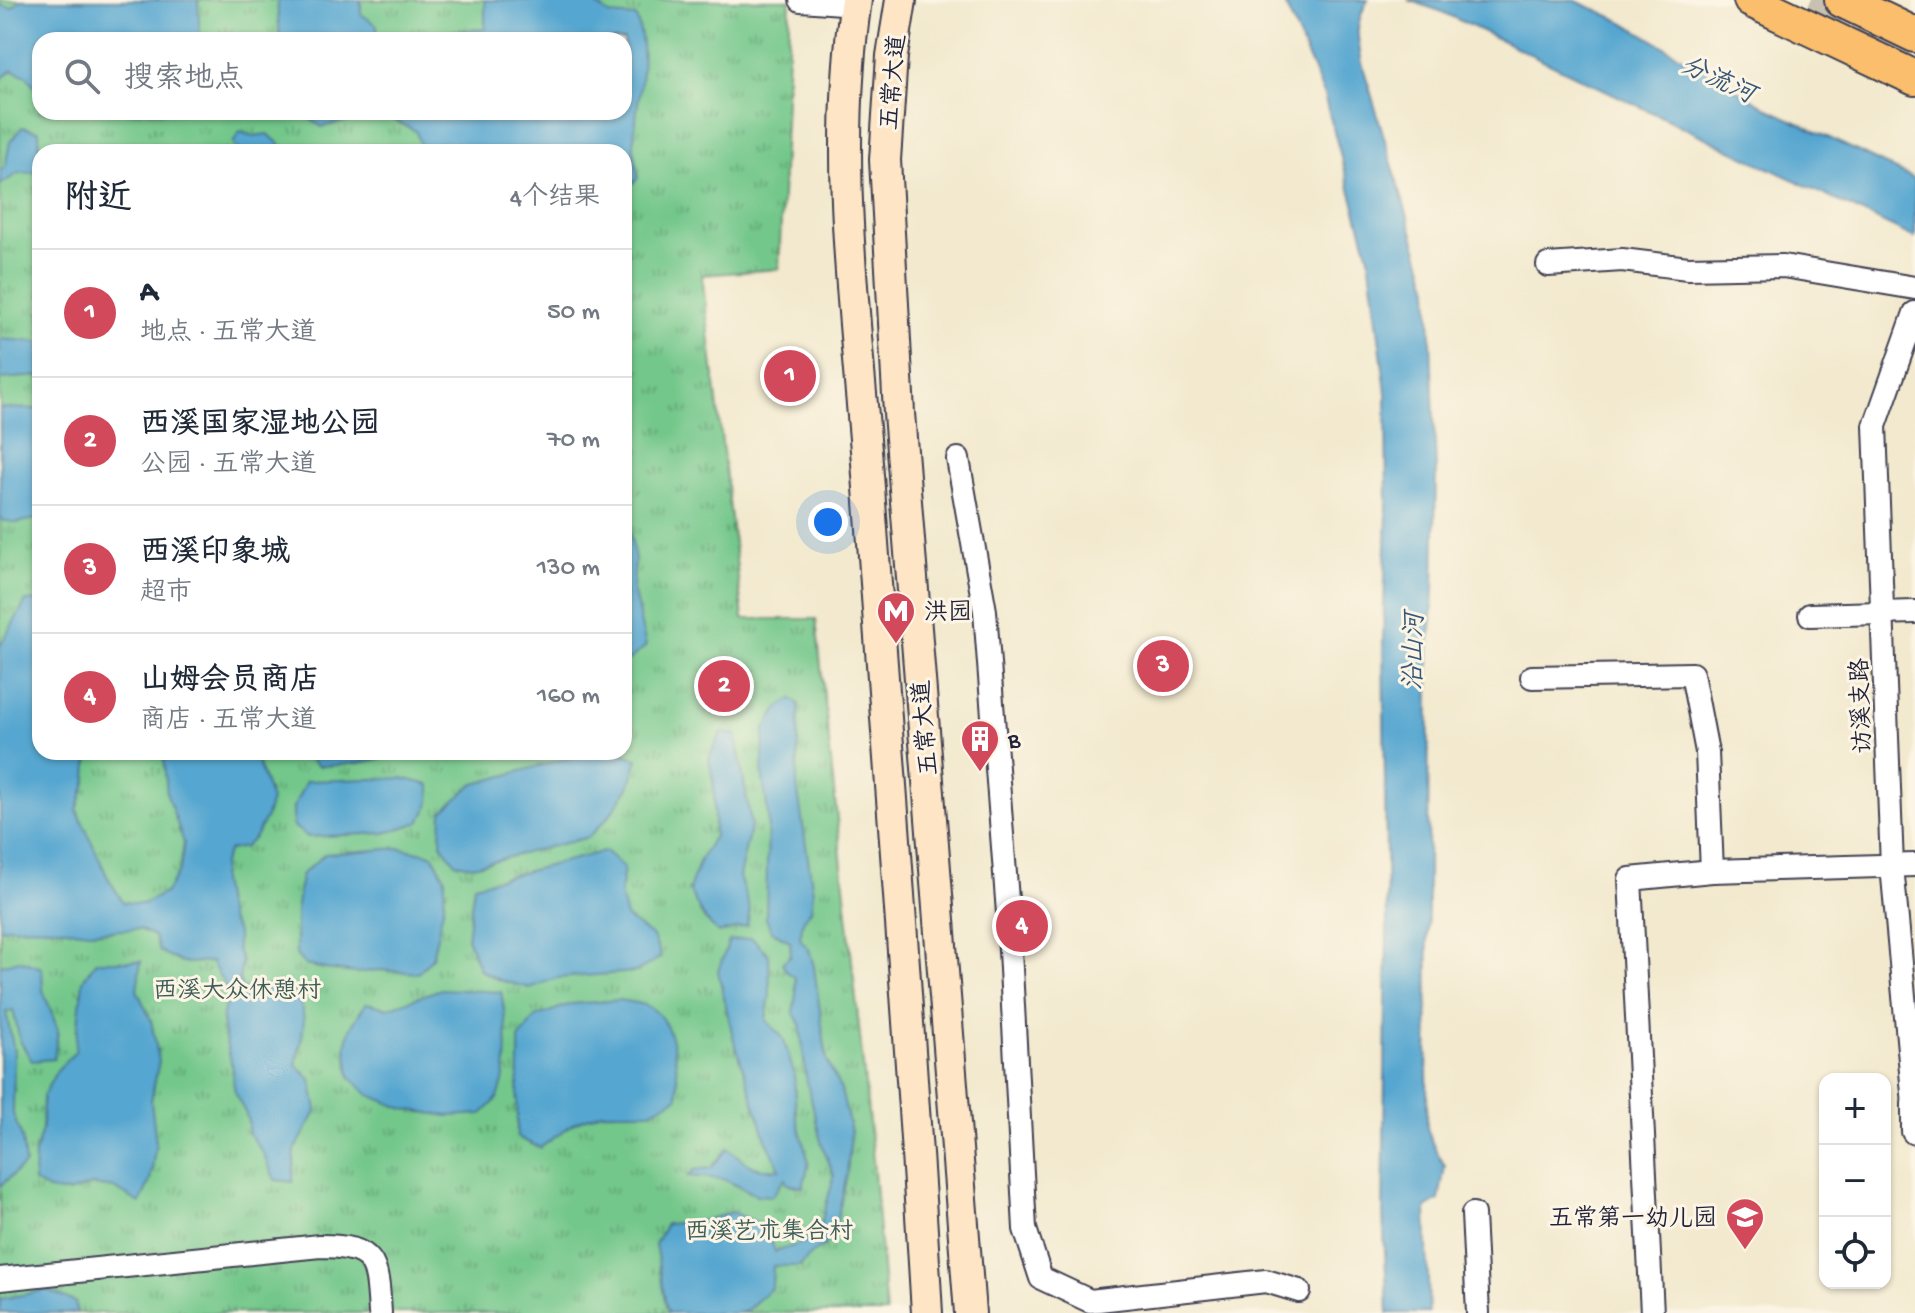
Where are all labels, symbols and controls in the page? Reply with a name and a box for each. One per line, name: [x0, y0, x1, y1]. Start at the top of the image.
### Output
search box: [32, 32, 632, 120]
street label: 五常大道: [875, 33, 914, 131]
water label: 分流河: [1675, 51, 1763, 114]
icon: search: [60, 54, 104, 98]
text: 搜索地点: [124, 63, 244, 98]
text: 附近: [64, 181, 132, 221]
text: 4个结果: [510, 184, 600, 215]
text: A: [140, 277, 158, 312]
text: 1: [85, 298, 95, 329]
text: 50 m: [547, 298, 600, 329]
text: 地点 · 五常大道: [140, 319, 316, 350]
pin: 1: [764, 346, 816, 406]
text: 西溪国家湿地公园: [140, 409, 380, 444]
text: 2: [84, 426, 96, 457]
text: 70 m: [547, 426, 600, 457]
text: 公园 · 五常大道: [140, 451, 316, 482]
your location: [808, 502, 848, 542]
text: 西溪印象城: [140, 537, 290, 572]
text: 3: [83, 554, 97, 585]
text: 130 m: [537, 554, 600, 585]
text: 超市: [140, 579, 192, 610]
metro station icon: 洪园: [875, 590, 917, 645]
place label: 洪园: [924, 600, 972, 629]
water label: 沿山河: [1400, 608, 1433, 690]
pin: 3: [1137, 636, 1189, 696]
pin: 2: [698, 656, 750, 716]
street label: 访溪支路: [1845, 657, 1880, 754]
text: 山姆会员商店: [140, 665, 320, 700]
street label: 五常大道: [907, 679, 946, 777]
text: 4: [84, 682, 96, 713]
text: 160 m: [537, 682, 600, 713]
text: 商店 · 五常大道: [140, 707, 316, 738]
building icon: B: [959, 718, 1001, 773]
place label: B: [1007, 728, 1021, 757]
pin: 4: [996, 896, 1048, 956]
park label: 西溪大众休憩村: [153, 977, 321, 1007]
map controls: [1819, 1073, 1891, 1289]
button: +: [1819, 1073, 1891, 1145]
button: −: [1819, 1145, 1891, 1217]
school or university icon: 五常第一幼儿园: [1724, 1196, 1766, 1251]
place label: 五常第一幼儿园: [1549, 1204, 1717, 1235]
button: locate: [1819, 1217, 1891, 1289]
park label: 西溪艺术集合村: [685, 1218, 853, 1248]

